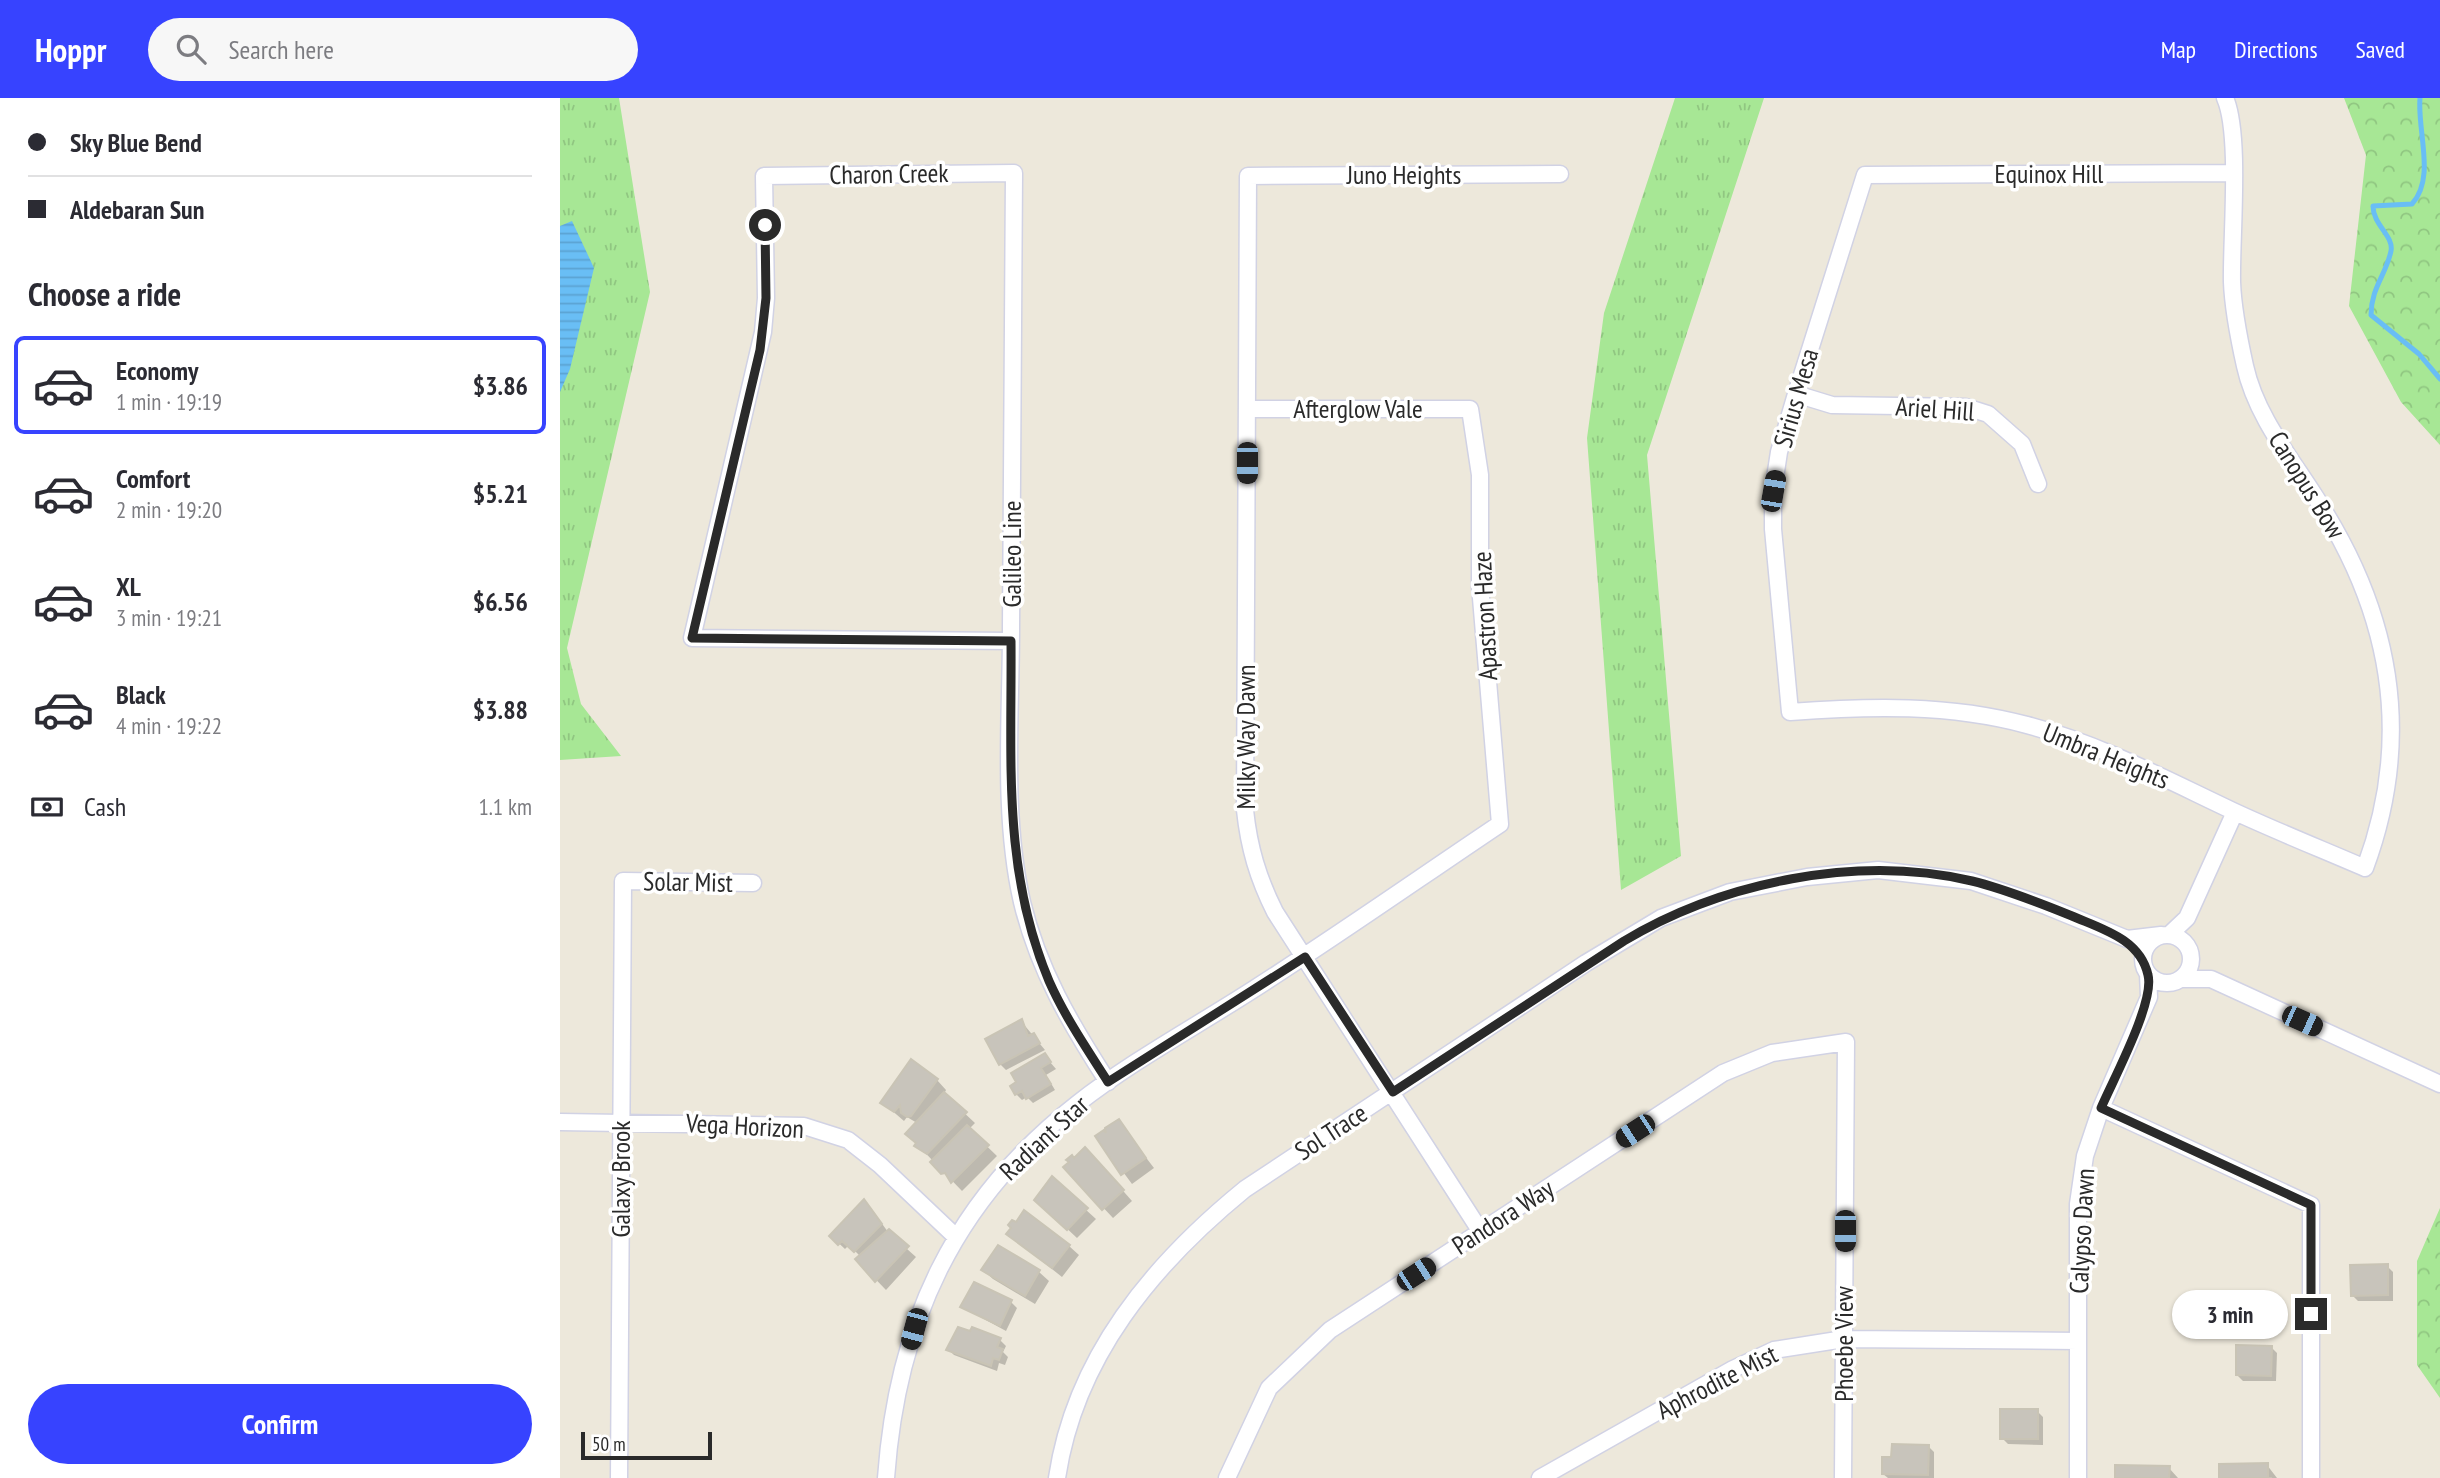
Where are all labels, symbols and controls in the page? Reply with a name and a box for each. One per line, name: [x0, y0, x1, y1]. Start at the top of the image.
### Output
search box: [148, 18, 638, 81]
text: Hoppr: [35, 28, 106, 71]
icon: search: [172, 30, 210, 68]
text: Search here: [228, 33, 334, 66]
text: Map: [2161, 34, 2196, 65]
text: Directions: [2234, 34, 2318, 65]
text: Saved: [2356, 34, 2405, 65]
text: Sky Blue Bend: [70, 126, 202, 159]
street label: Charon Creek: [829, 156, 949, 191]
street label: Equinox Hill: [1995, 157, 2103, 190]
street label: Juno Heights: [1346, 158, 1461, 191]
text: Aldebaran Sun: [70, 193, 204, 226]
route start: [749, 209, 781, 241]
text: Choose a ride: [28, 273, 181, 315]
street label: Sirius Mesa: [1766, 344, 1825, 451]
icon: car: [32, 354, 95, 417]
text: Economy: [116, 354, 198, 387]
text: $3.86: [473, 369, 528, 402]
text: 1 min · 19:19: [116, 387, 222, 416]
street label: Ariel Hill: [1894, 389, 1976, 428]
street label: Afterglow Vale: [1293, 392, 1423, 425]
street label: Canopus Bow: [2262, 425, 2354, 545]
car: [1237, 442, 1258, 484]
icon: car: [32, 462, 95, 525]
text: Comfort: [116, 462, 190, 495]
car: [1760, 468, 1787, 514]
text: $5.21: [473, 477, 528, 510]
text: 2 min · 19:20: [116, 495, 222, 524]
street label: Galileo Line: [995, 501, 1028, 607]
street label: Apastron Haze: [1465, 551, 1504, 681]
icon: car: [32, 570, 95, 633]
text: XL: [116, 570, 141, 603]
text: $6.56: [473, 585, 528, 618]
text: 3 min · 19:21: [116, 603, 222, 632]
street label: Milky Way Dawn: [1229, 665, 1262, 809]
icon: car: [32, 678, 95, 741]
text: Black: [116, 678, 166, 711]
text: $3.88: [473, 693, 528, 726]
text: 4 min · 19:22: [116, 711, 222, 740]
street label: Umbra Heights: [2038, 715, 2174, 796]
icon: cash: [28, 788, 66, 826]
text: Cash: [84, 790, 126, 823]
text: 1.1 km: [478, 792, 532, 821]
street label: Solar Mist: [643, 864, 733, 899]
car: [2279, 1003, 2326, 1039]
street label: Radiant Star: [992, 1088, 1095, 1187]
street label: Sol Trace: [1288, 1096, 1373, 1167]
street label: Vega Horizon: [684, 1106, 805, 1145]
car: [1612, 1111, 1659, 1151]
street label: Galaxy Brook: [604, 1121, 637, 1237]
street label: Calypso Dawn: [2062, 1167, 2101, 1294]
street label: Pandora Way: [1446, 1171, 1560, 1262]
car: [1835, 1210, 1856, 1252]
car: [1393, 1254, 1440, 1294]
street label: Phoebe View: [1827, 1286, 1860, 1402]
callout: 3 min: [2171, 1290, 2286, 1338]
route end: [2295, 1298, 2327, 1330]
text: 3 min: [2207, 1300, 2253, 1329]
car: [899, 1306, 930, 1352]
street label: Aphrodite Mist: [1651, 1337, 1783, 1426]
button: Confirm: [28, 1384, 532, 1464]
scale bar: [581, 1429, 712, 1461]
text: 50 m: [592, 1432, 626, 1456]

